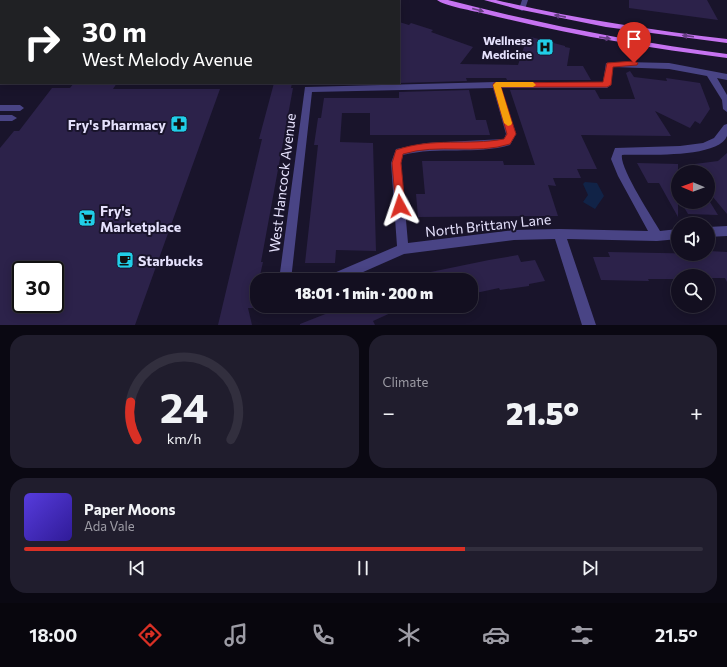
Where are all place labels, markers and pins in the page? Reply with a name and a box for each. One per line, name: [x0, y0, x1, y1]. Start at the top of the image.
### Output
pin: [617, 22, 651, 63]
place label: Wellness Medicine: [481, 33, 532, 61]
hospital icon: Wellness Medicine: [535, 37, 555, 57]
pharmacy icon: Fry's Pharmacy: [169, 114, 189, 134]
place label: Fry's Pharmacy: [68, 116, 166, 133]
place label: Fry's Marketplace: [100, 202, 181, 235]
supermarket icon: Fry's Marketplace: [77, 208, 97, 228]
cafe icon: Starbucks: [115, 250, 135, 270]
place label: Starbucks: [138, 252, 203, 269]

